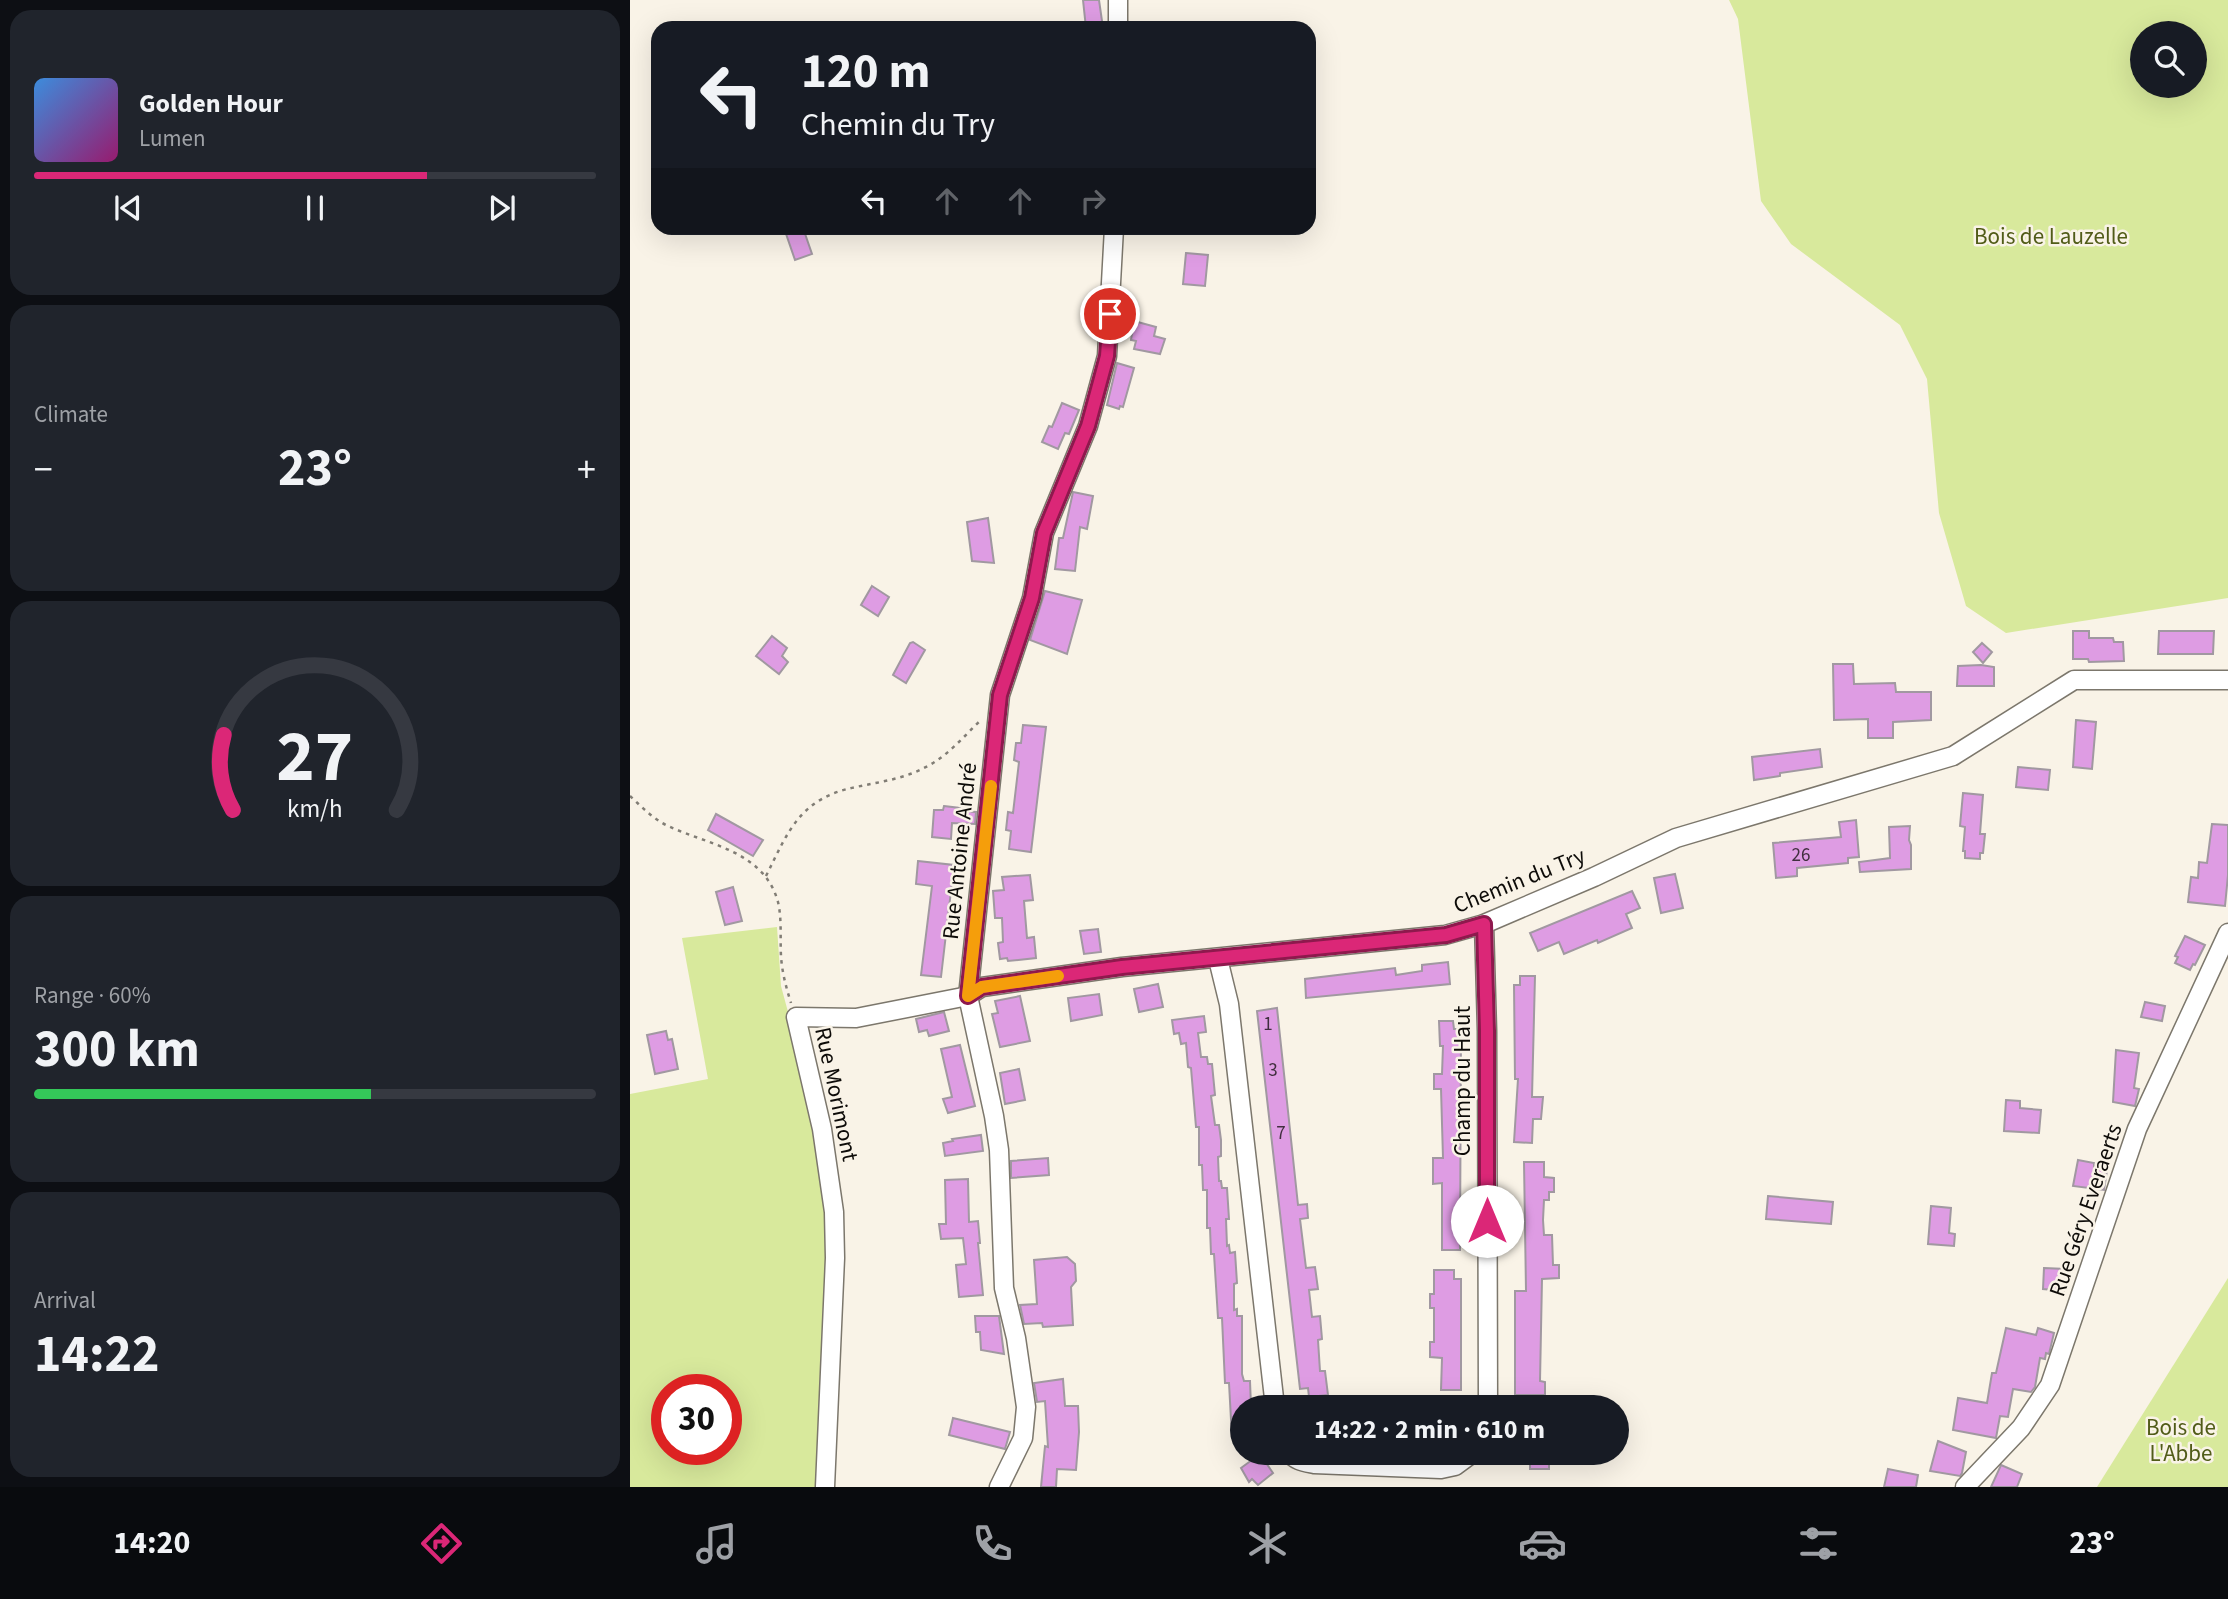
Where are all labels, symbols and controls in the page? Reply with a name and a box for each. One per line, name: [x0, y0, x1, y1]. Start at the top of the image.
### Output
map controls: [2130, 21, 2207, 98]
button: search: [2130, 21, 2207, 98]
text: 120 m: [801, 37, 930, 107]
icon: left: [686, 49, 777, 140]
text: Golden Hour: [139, 85, 283, 122]
text: Chemin du Try: [801, 102, 995, 148]
text: Lumen: [139, 122, 206, 155]
icon: left: [855, 182, 893, 220]
icon: ahead: [928, 182, 966, 220]
icon: ahead: [1001, 182, 1039, 220]
icon: right: [1074, 182, 1112, 220]
icon: previous: [109, 189, 147, 227]
icon: pause: [296, 189, 334, 227]
icon: next: [483, 189, 521, 227]
park label: Bois de Lauzelle: [1974, 220, 2128, 253]
pin: [1080, 284, 1140, 344]
icon: arrive: [1091, 295, 1129, 333]
text: Climate: [34, 398, 108, 431]
text: 23°: [278, 432, 352, 506]
text: −: [34, 443, 53, 497]
text: +: [577, 443, 596, 497]
text: 27: [277, 705, 353, 809]
street label: Rue Antoine André: [934, 761, 985, 941]
text: km/h: [287, 790, 343, 826]
street label: Chemin du Try: [1448, 839, 1590, 922]
house number: 26: [1792, 842, 1810, 869]
text: Range · 60%: [34, 979, 151, 1012]
street label: Champ du Haut: [1446, 1006, 1479, 1156]
house number: 1: [1263, 1011, 1273, 1038]
text: 300 km: [34, 1013, 200, 1087]
street label: Rue Morimont: [806, 1024, 867, 1164]
house number: 3: [1268, 1057, 1278, 1084]
street label: Rue Géry Everaerts: [2040, 1119, 2130, 1301]
house number: 7: [1276, 1120, 1286, 1147]
position arrow: [1450, 1184, 1524, 1258]
text: Arrival: [34, 1284, 96, 1317]
text: 14:22: [34, 1318, 159, 1392]
speed limit sign: 30: [651, 1374, 742, 1465]
text: 14:22 · 2 min · 610 m: [1314, 1411, 1545, 1448]
park label: Bois de L'Abbe: [2146, 1411, 2216, 1470]
icon: directions: [417, 1519, 466, 1568]
icon: music: [692, 1519, 741, 1568]
icon: phone: [968, 1519, 1017, 1568]
icon: climate: [1243, 1519, 1292, 1568]
icon: car: [1518, 1519, 1567, 1568]
icon: filters: [1794, 1519, 1843, 1568]
text: 14:20: [113, 1520, 190, 1566]
text: 23°: [2069, 1520, 2115, 1566]

